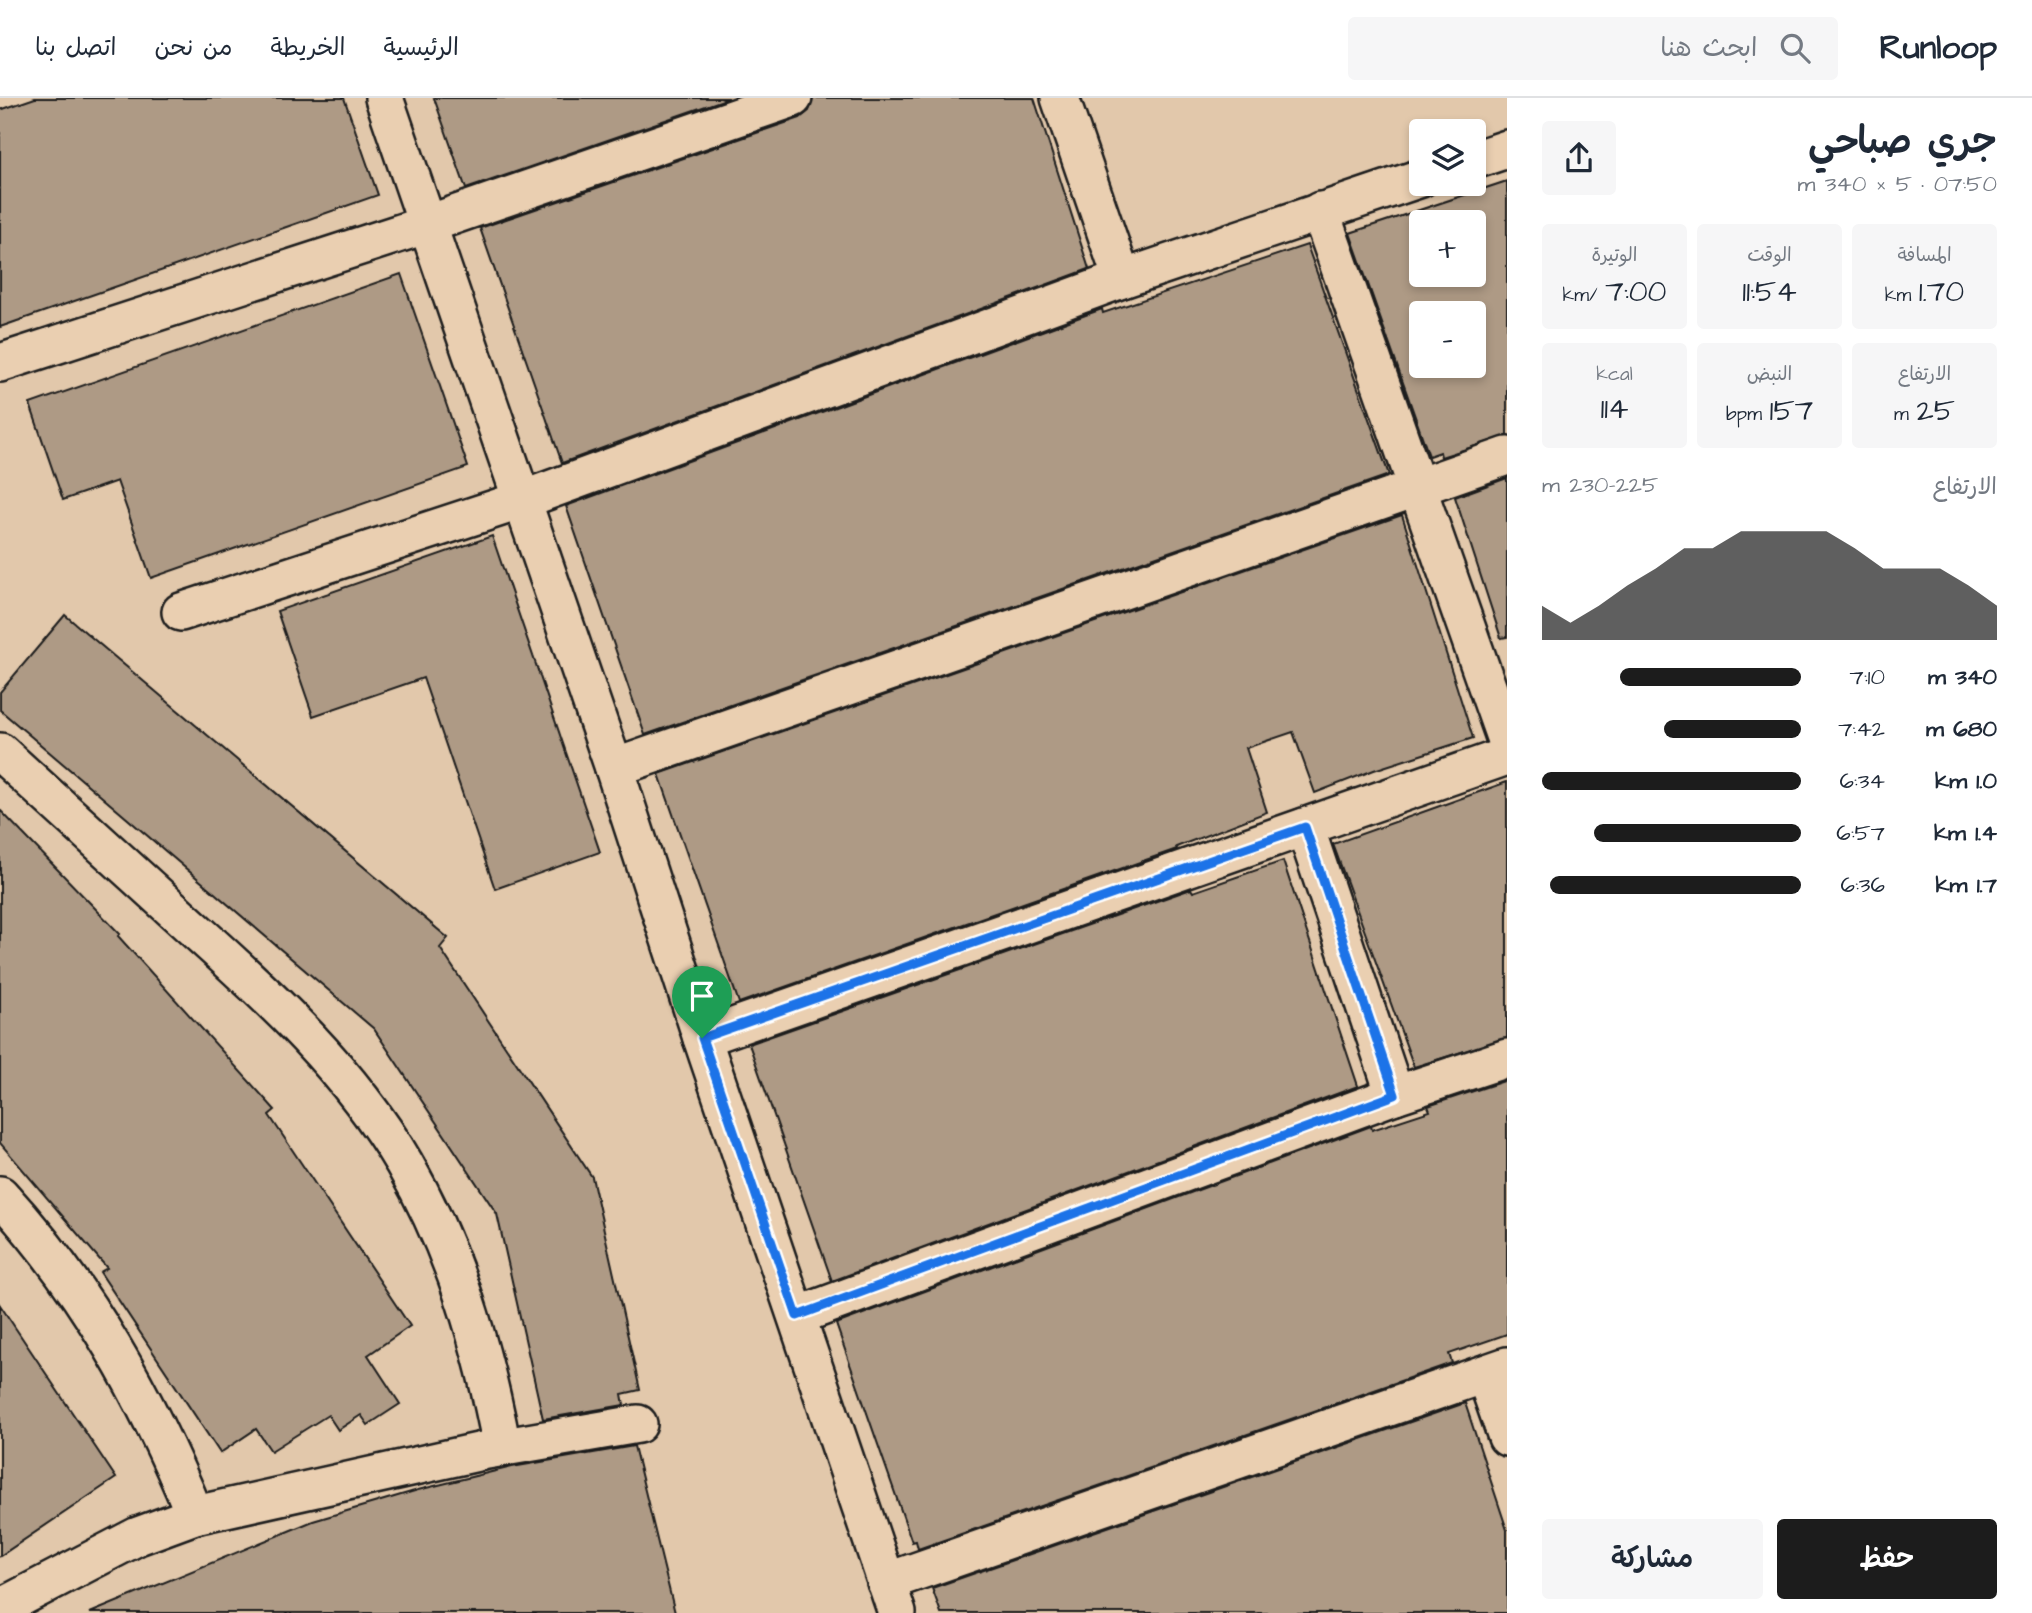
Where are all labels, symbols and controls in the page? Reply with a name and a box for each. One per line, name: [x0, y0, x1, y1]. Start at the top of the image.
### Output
search box: [1348, 17, 1838, 80]
text: Runloop: [1880, 25, 1997, 71]
icon: search: [1776, 29, 1814, 67]
text: ابحث هنا: [1660, 30, 1758, 66]
text: اتصل بنا: [35, 31, 116, 65]
text: من نحن: [154, 31, 233, 65]
text: الخريطة: [271, 31, 345, 65]
text: الرئيسية: [383, 31, 459, 65]
text: جري صباحي: [1808, 116, 1997, 168]
map controls: [1409, 119, 1486, 378]
button: layers: [1409, 119, 1486, 196]
button: share: [1542, 121, 1616, 195]
text: 07:50 · 5 × 340 m: [1798, 168, 1997, 200]
button: +: [1409, 210, 1486, 287]
text: الوتيرة: [1592, 242, 1637, 269]
text: الوقت: [1747, 242, 1792, 269]
text: المسافة: [1897, 242, 1952, 269]
text: 7:00: [1605, 271, 1667, 313]
text: 11:54: [1742, 271, 1797, 313]
text: 1.70: [1919, 271, 1964, 313]
text: /km: [1562, 282, 1605, 309]
text: km: [1885, 282, 1919, 309]
button: −: [1409, 301, 1486, 378]
text: kcal: [1596, 361, 1633, 388]
text: النبض: [1747, 361, 1792, 388]
text: الارتفاع: [1898, 361, 1951, 388]
text: 114: [1600, 388, 1629, 430]
text: 157: [1770, 390, 1813, 432]
text: 25: [1916, 390, 1955, 432]
text: bpm: [1726, 401, 1770, 428]
text: m: [1894, 401, 1916, 428]
text: 225–230 m: [1542, 469, 1658, 501]
text: الارتفاع: [1933, 471, 1997, 503]
text: 7:10: [1850, 661, 1885, 693]
text: 340 m: [1928, 661, 1997, 693]
text: 7:42: [1838, 713, 1885, 745]
text: 680 m: [1926, 713, 1997, 745]
text: 6:34: [1839, 765, 1885, 797]
text: 1.0 km: [1935, 765, 1997, 797]
text: 6:57: [1836, 817, 1885, 849]
text: 1.4 km: [1934, 817, 1997, 849]
text: 6:36: [1841, 869, 1885, 901]
text: 1.7 km: [1935, 869, 1997, 901]
pin: [672, 966, 732, 1038]
icon: arrive: [683, 977, 721, 1015]
button: مشاركة: [1542, 1519, 1763, 1599]
button: حفظ: [1777, 1519, 1997, 1599]

